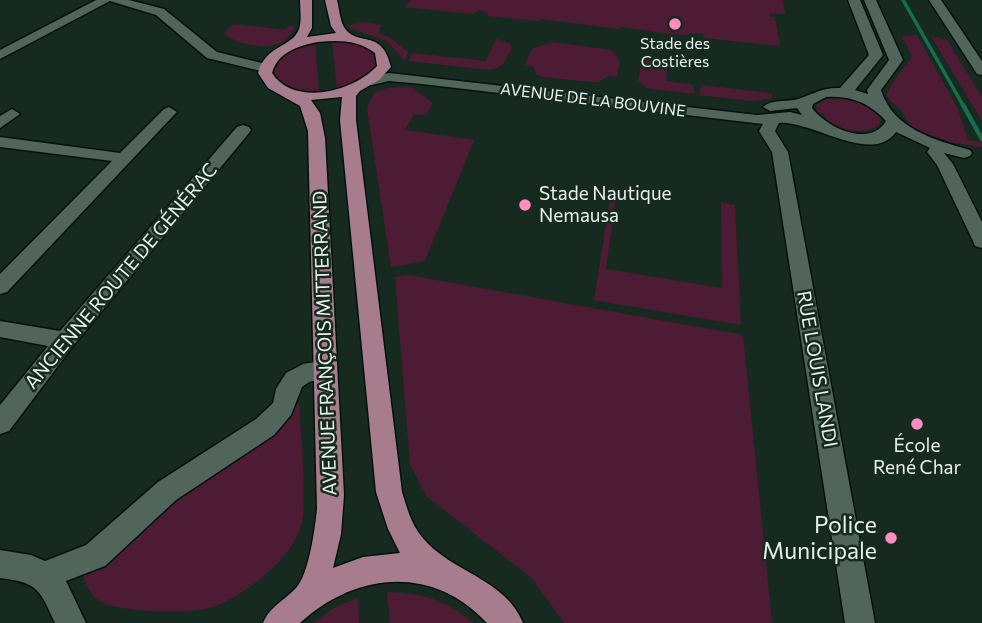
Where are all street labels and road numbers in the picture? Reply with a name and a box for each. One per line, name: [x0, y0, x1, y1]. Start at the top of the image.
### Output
street label: AVENUE DE LA BOUVINE: [499, 79, 687, 121]
street label: ANCIENNE ROUTE DE GÉNÉRAC: [20, 159, 222, 393]
street label: AVENUE FRANÇOIS MITTERRAND: [308, 190, 342, 496]
street label: RUE LOUIS LANDI: [792, 289, 842, 449]

